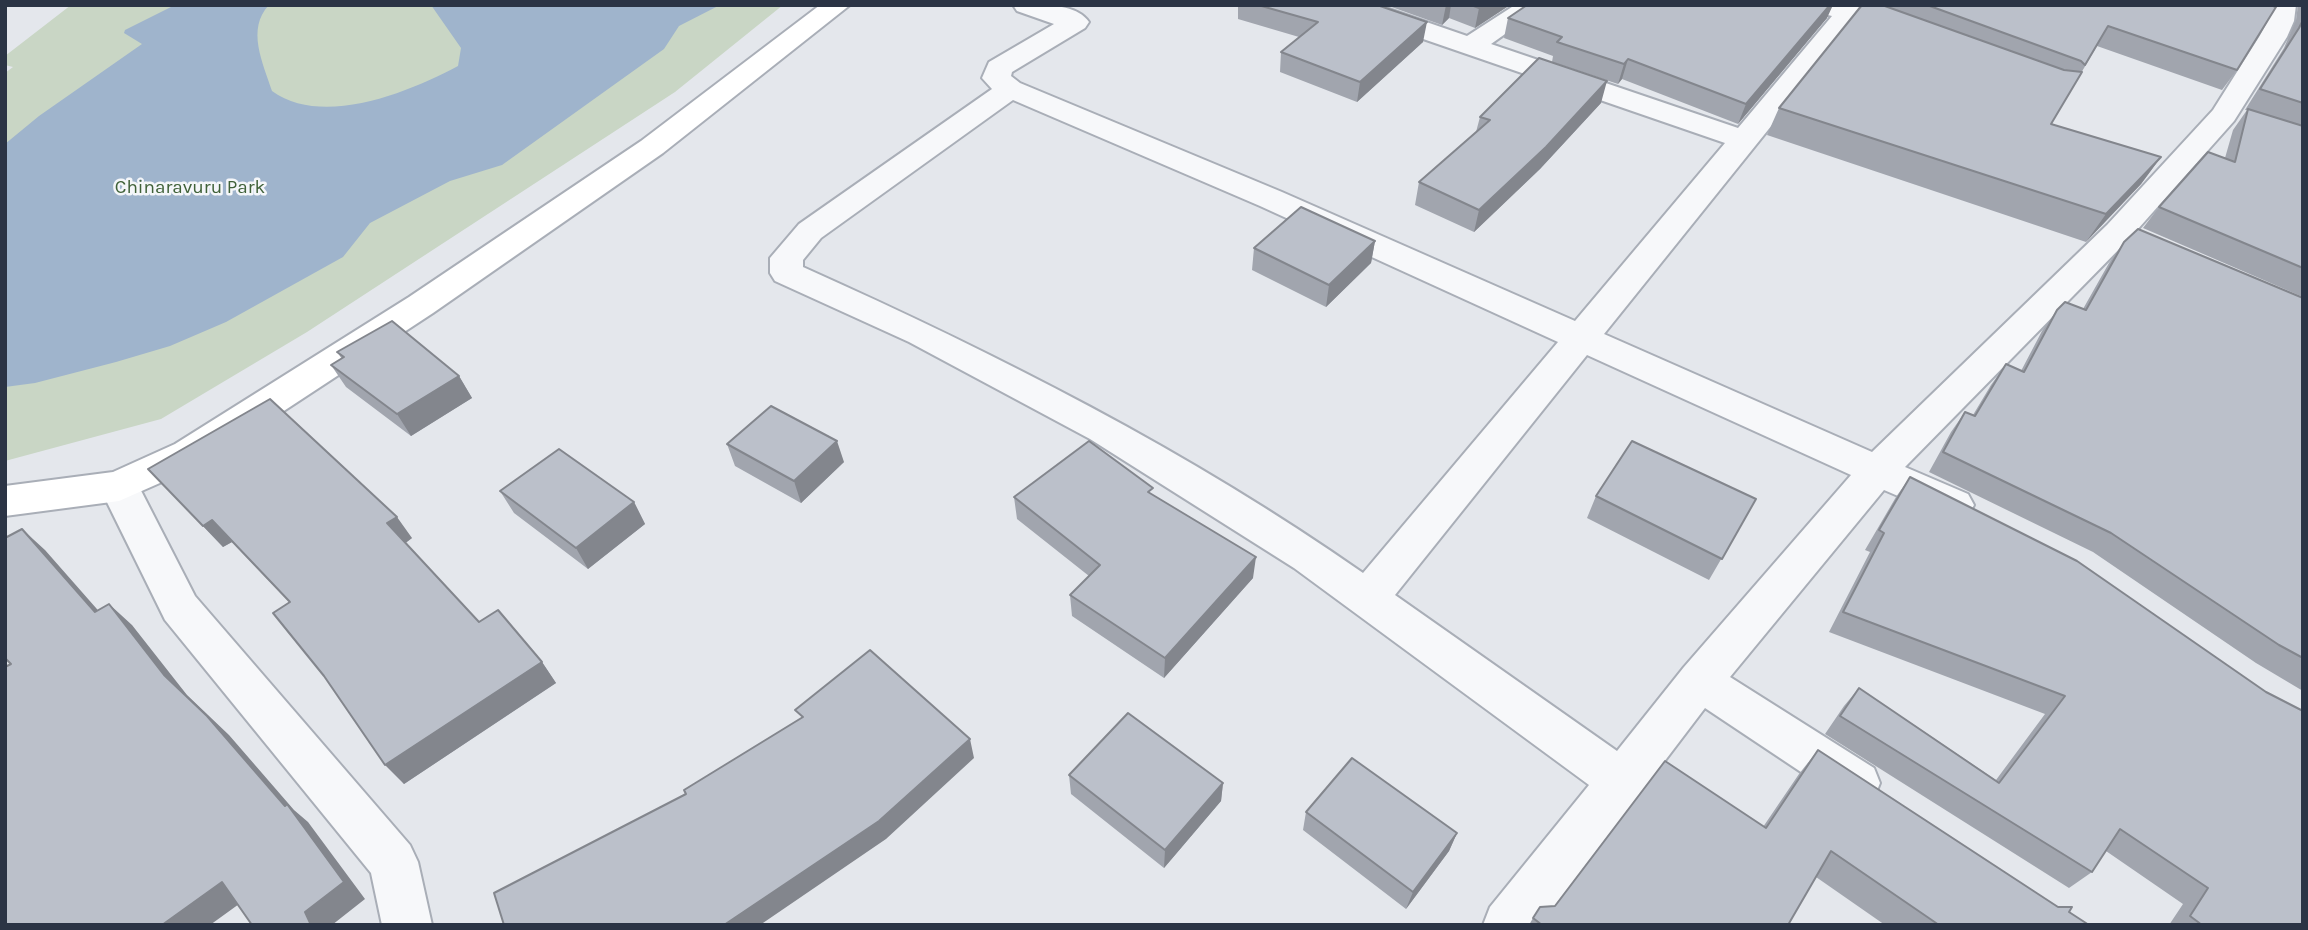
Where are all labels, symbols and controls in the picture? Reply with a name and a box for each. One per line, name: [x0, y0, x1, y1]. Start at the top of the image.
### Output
park label: Chinaravuru Park: [115, 177, 265, 199]

